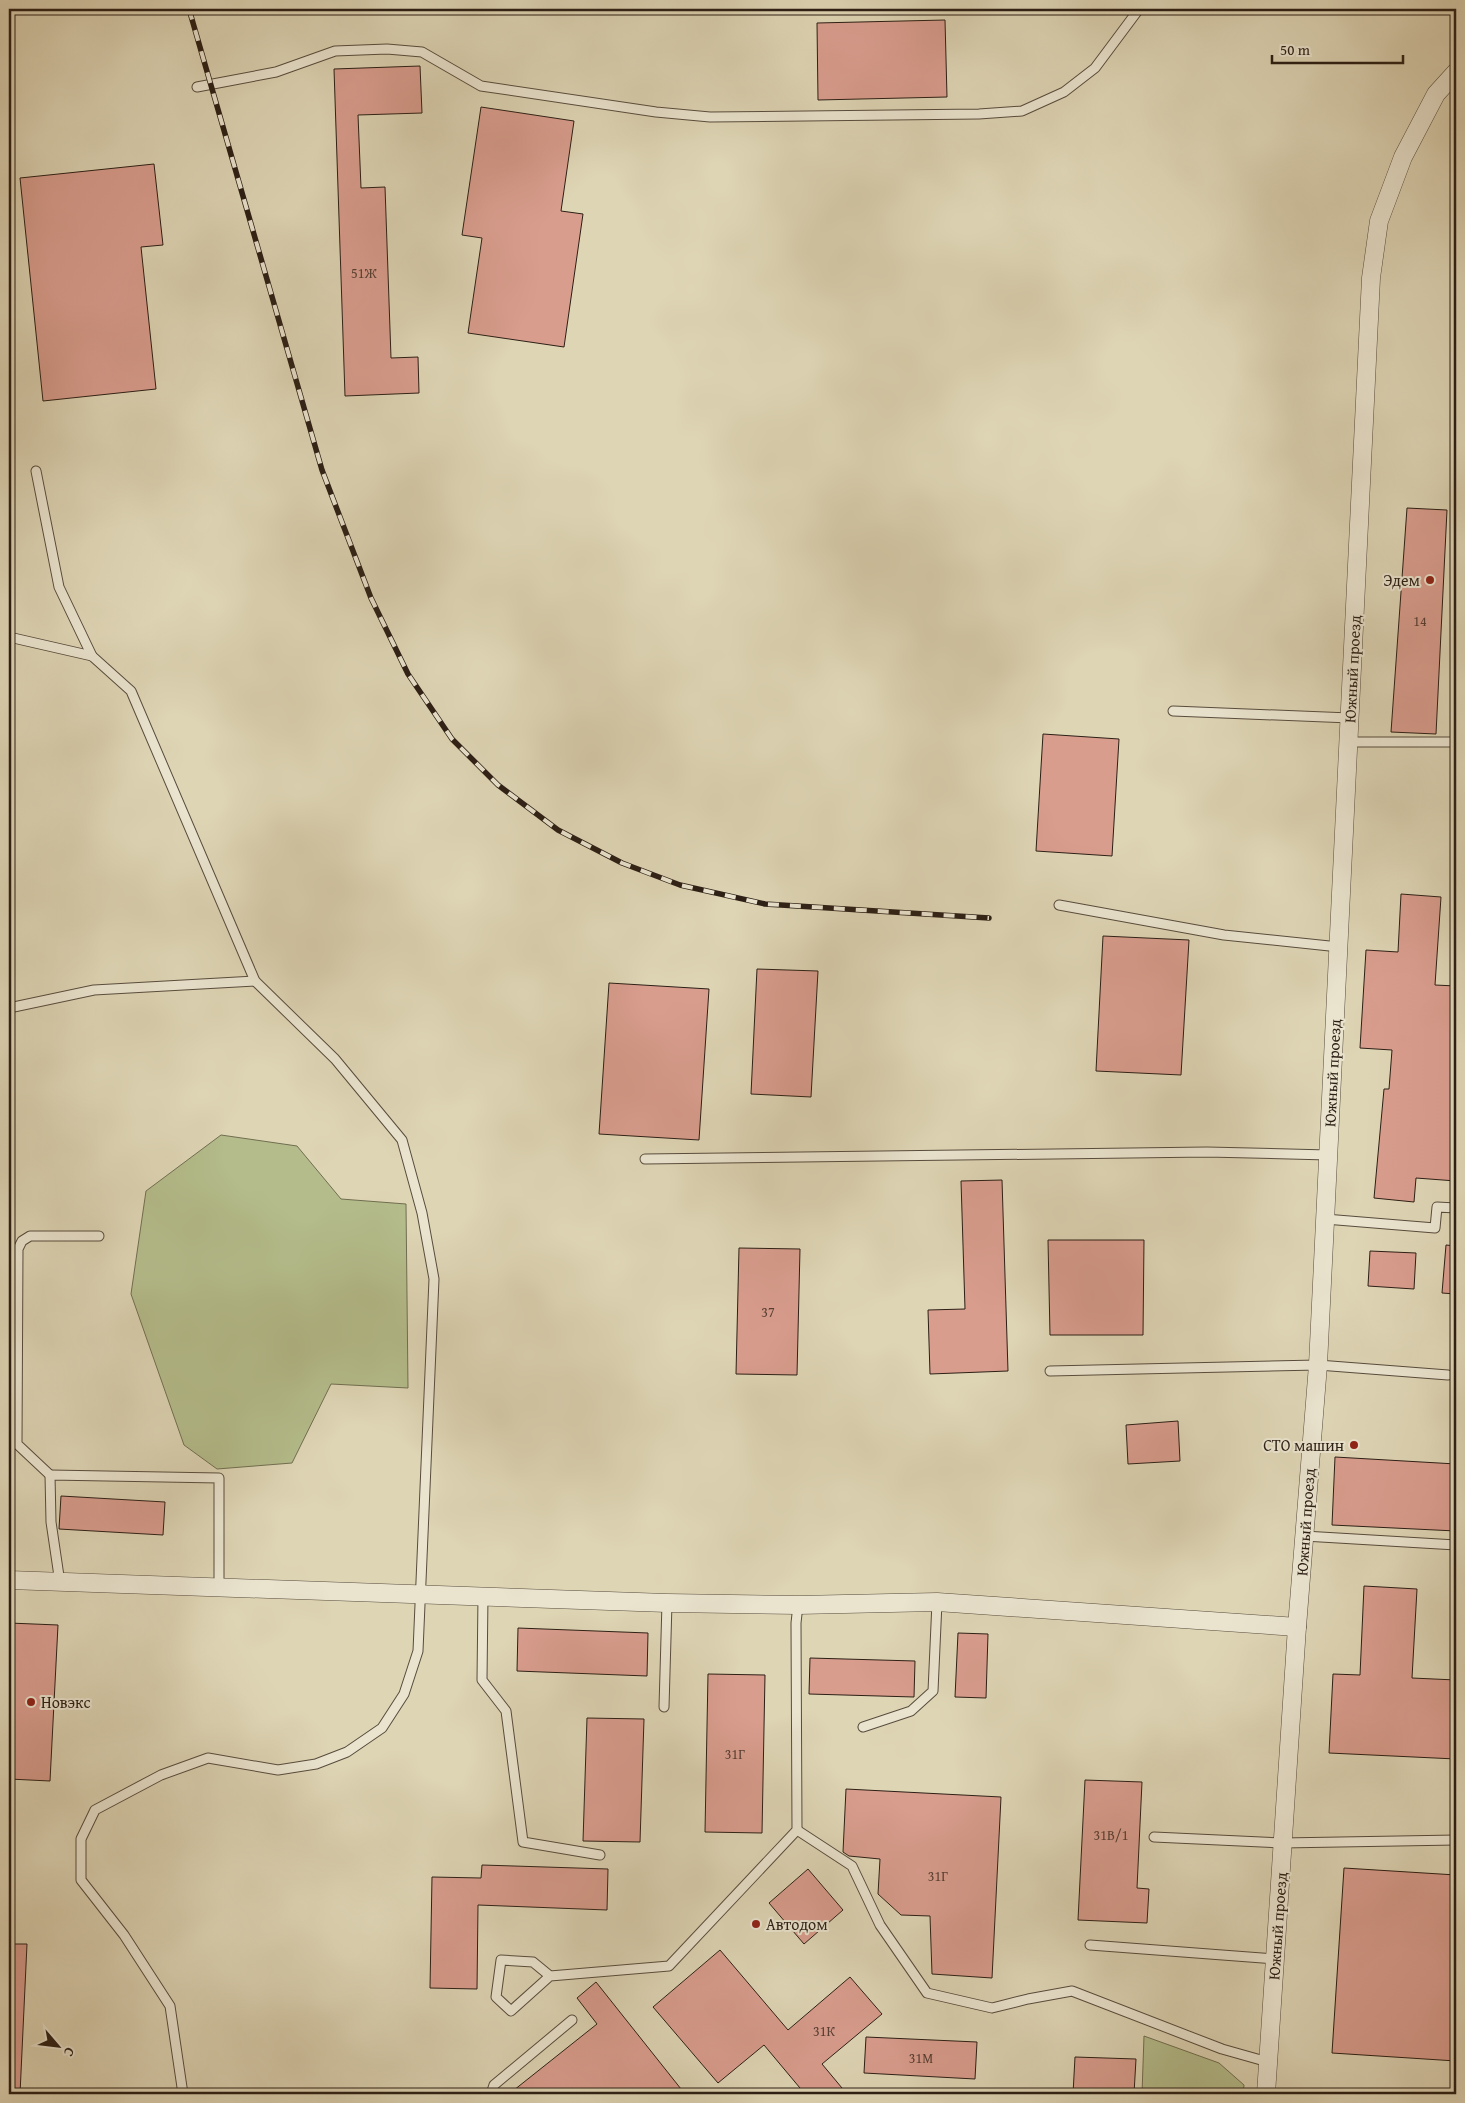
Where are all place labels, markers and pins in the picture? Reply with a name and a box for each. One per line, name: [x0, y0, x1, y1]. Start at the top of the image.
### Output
place label: Эдем: [1383, 568, 1420, 592]
marker: Эдем: [1424, 574, 1436, 586]
place label: СТО машин: [1263, 1433, 1344, 1457]
marker: СТО машин: [1348, 1439, 1360, 1451]
place label: Новэкс: [41, 1690, 91, 1714]
marker: Новэкс: [25, 1696, 37, 1708]
place label: Автодом: [766, 1912, 828, 1936]
marker: Автодом: [750, 1918, 762, 1930]

